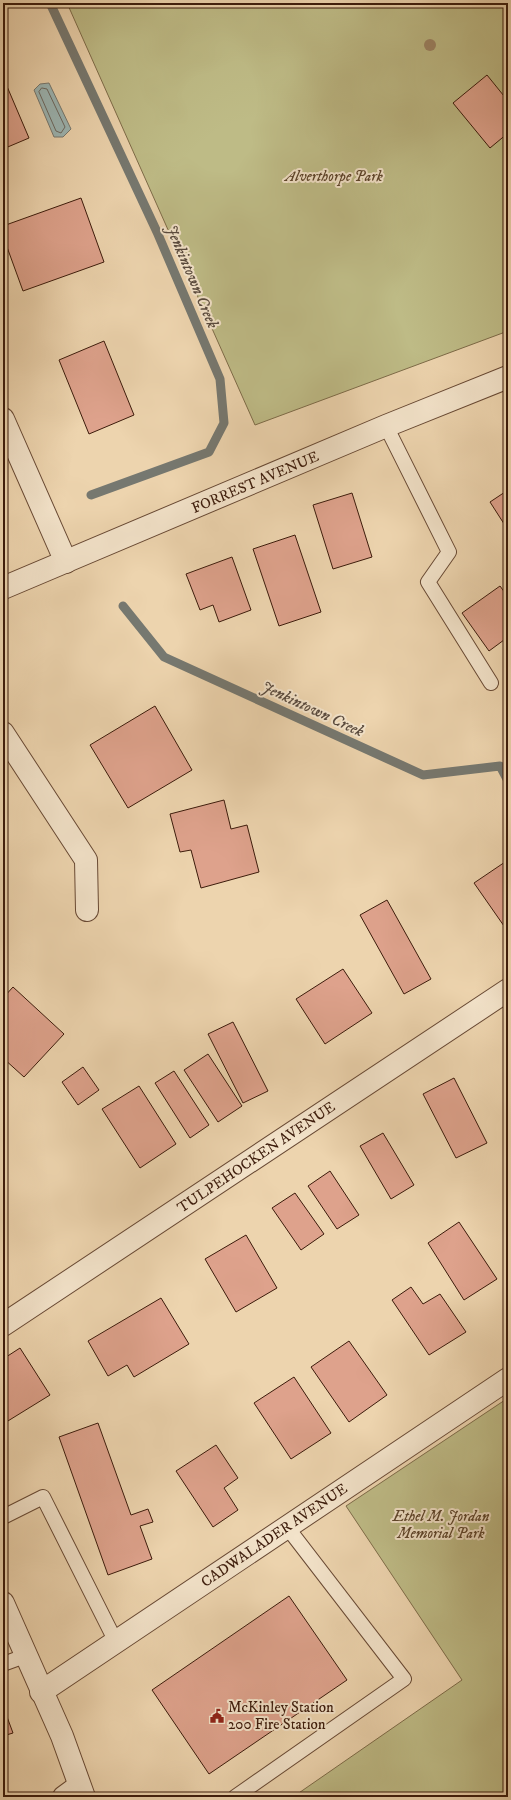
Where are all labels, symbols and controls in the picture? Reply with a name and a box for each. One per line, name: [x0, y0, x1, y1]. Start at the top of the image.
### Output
park label: Alverthorpe Park: [283, 167, 384, 186]
water label: Jenkintown Creek: [161, 221, 223, 332]
street label: FORREST AVENUE: [189, 447, 322, 518]
water label: Jenkintown Creek: [258, 676, 367, 742]
street label: TULPEHOCKEN AVENUE: [174, 1097, 339, 1217]
street label: CADWALADER AVENUE: [197, 1479, 351, 1592]
park label: Ethel M. Jordan Memorial Park: [392, 1507, 490, 1543]
place label: McKinley Station 200 Fire Station: [228, 1698, 334, 1734]
public building icon: McKinley Station 200 Fire Station: [209, 1708, 225, 1724]

